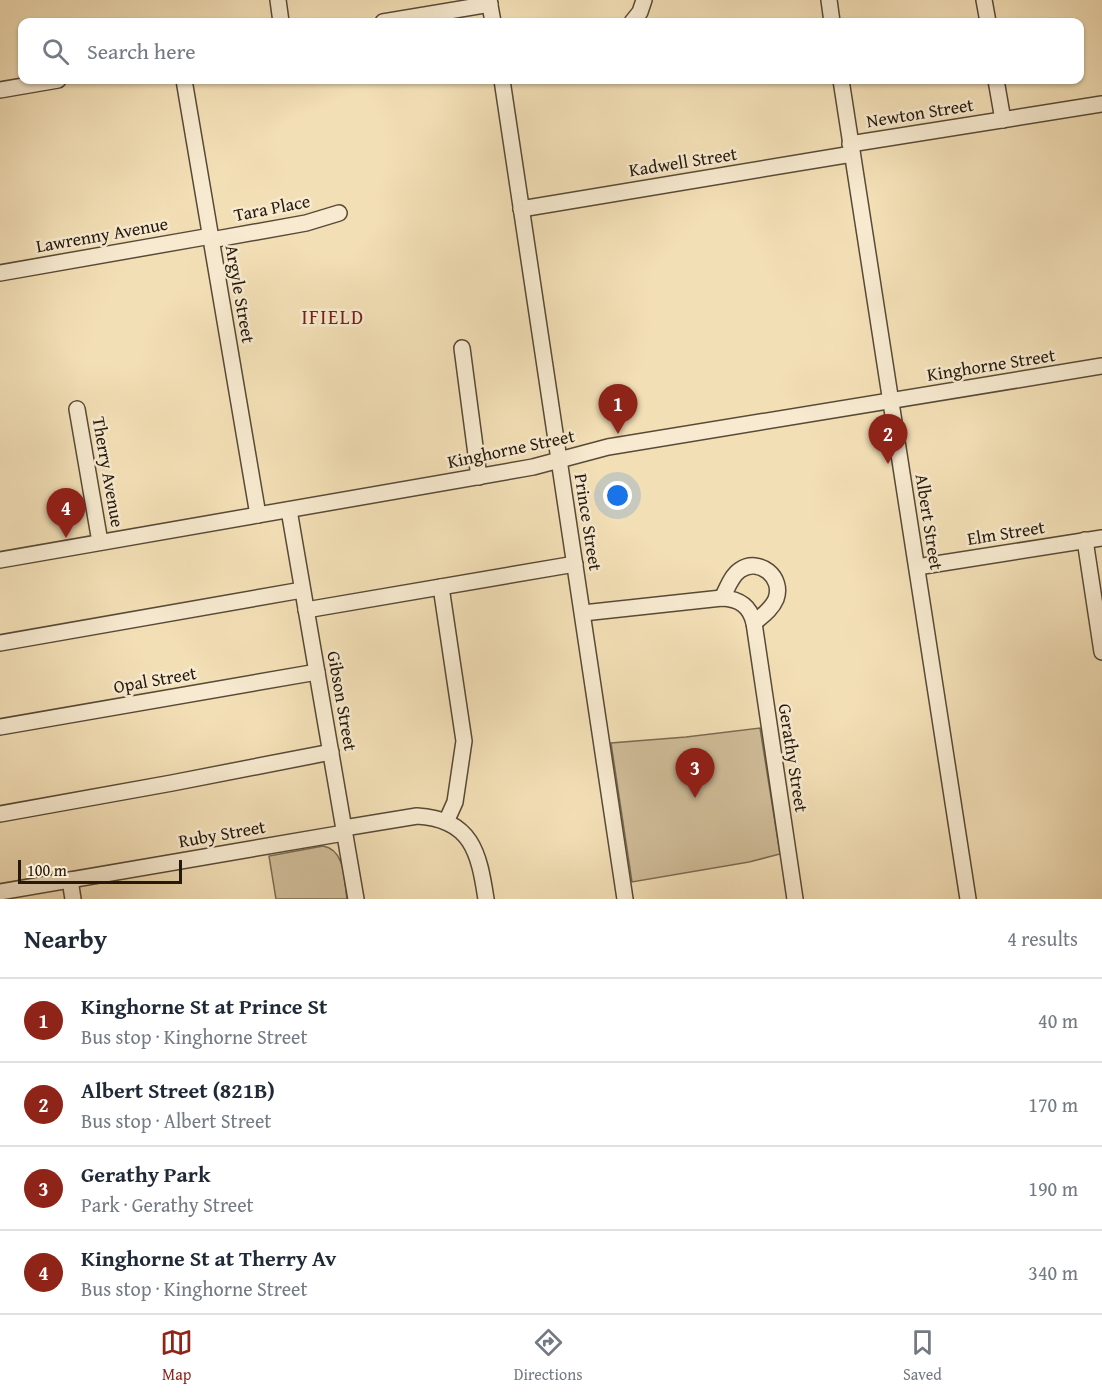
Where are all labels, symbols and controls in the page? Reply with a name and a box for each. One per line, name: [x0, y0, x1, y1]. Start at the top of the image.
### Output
search box: [18, 18, 1084, 84]
icon: search: [39, 35, 72, 68]
text: Search here: [87, 35, 196, 67]
street label: Newton Street: [864, 91, 976, 134]
street label: Kadwell Street: [627, 140, 740, 183]
street label: Tara Place: [231, 187, 312, 228]
street label: Lawrenny Avenue: [34, 210, 170, 259]
street label: Argyle Street: [219, 243, 263, 346]
district label: IFIELD: [301, 302, 365, 331]
street label: Kinghorne Street: [925, 341, 1058, 388]
pin: 1: [598, 384, 638, 434]
pin: 2: [868, 414, 908, 464]
street label: Therry Avenue: [85, 415, 131, 529]
street label: Kinghorne Street: [445, 422, 578, 475]
street label: Prince Street: [567, 471, 610, 573]
street label: Albert Street: [909, 472, 951, 573]
your location: [603, 481, 632, 510]
pin: 4: [46, 488, 86, 538]
street label: Elm Street: [965, 513, 1047, 552]
street label: Gibson Street: [320, 649, 365, 754]
street label: Opal Street: [111, 659, 199, 700]
street label: Gerathy Street: [772, 702, 816, 815]
pin: 3: [676, 748, 714, 798]
street label: Ruby Street: [176, 812, 268, 854]
scale bar: [18, 857, 182, 884]
text: 100 m: [27, 858, 67, 882]
text: Nearby: [24, 919, 107, 958]
text: 4 results: [1007, 924, 1078, 953]
text: Kinghorne St at Prince St: [81, 990, 327, 1022]
text: 1: [38, 1006, 49, 1035]
text: 40 m: [1038, 1006, 1078, 1035]
text: Bus stop · Kinghorne Street: [81, 1022, 308, 1051]
text: Albert Street (821B): [81, 1074, 275, 1106]
text: 2: [38, 1090, 49, 1119]
text: 170 m: [1028, 1090, 1078, 1119]
text: Bus stop · Albert Street: [81, 1106, 271, 1135]
text: Gerathy Park: [81, 1158, 210, 1190]
text: 3: [38, 1174, 49, 1203]
text: 190 m: [1028, 1174, 1078, 1203]
text: Park · Gerathy Street: [81, 1190, 254, 1219]
text: Kinghorne St at Therry Av: [81, 1242, 336, 1274]
text: 4: [38, 1258, 49, 1287]
text: 340 m: [1028, 1258, 1078, 1287]
text: Bus stop · Kinghorne Street: [81, 1274, 308, 1303]
tab: Map: [160, 1326, 193, 1386]
tab: Directions: [514, 1326, 583, 1386]
tab: Saved: [903, 1326, 942, 1386]

